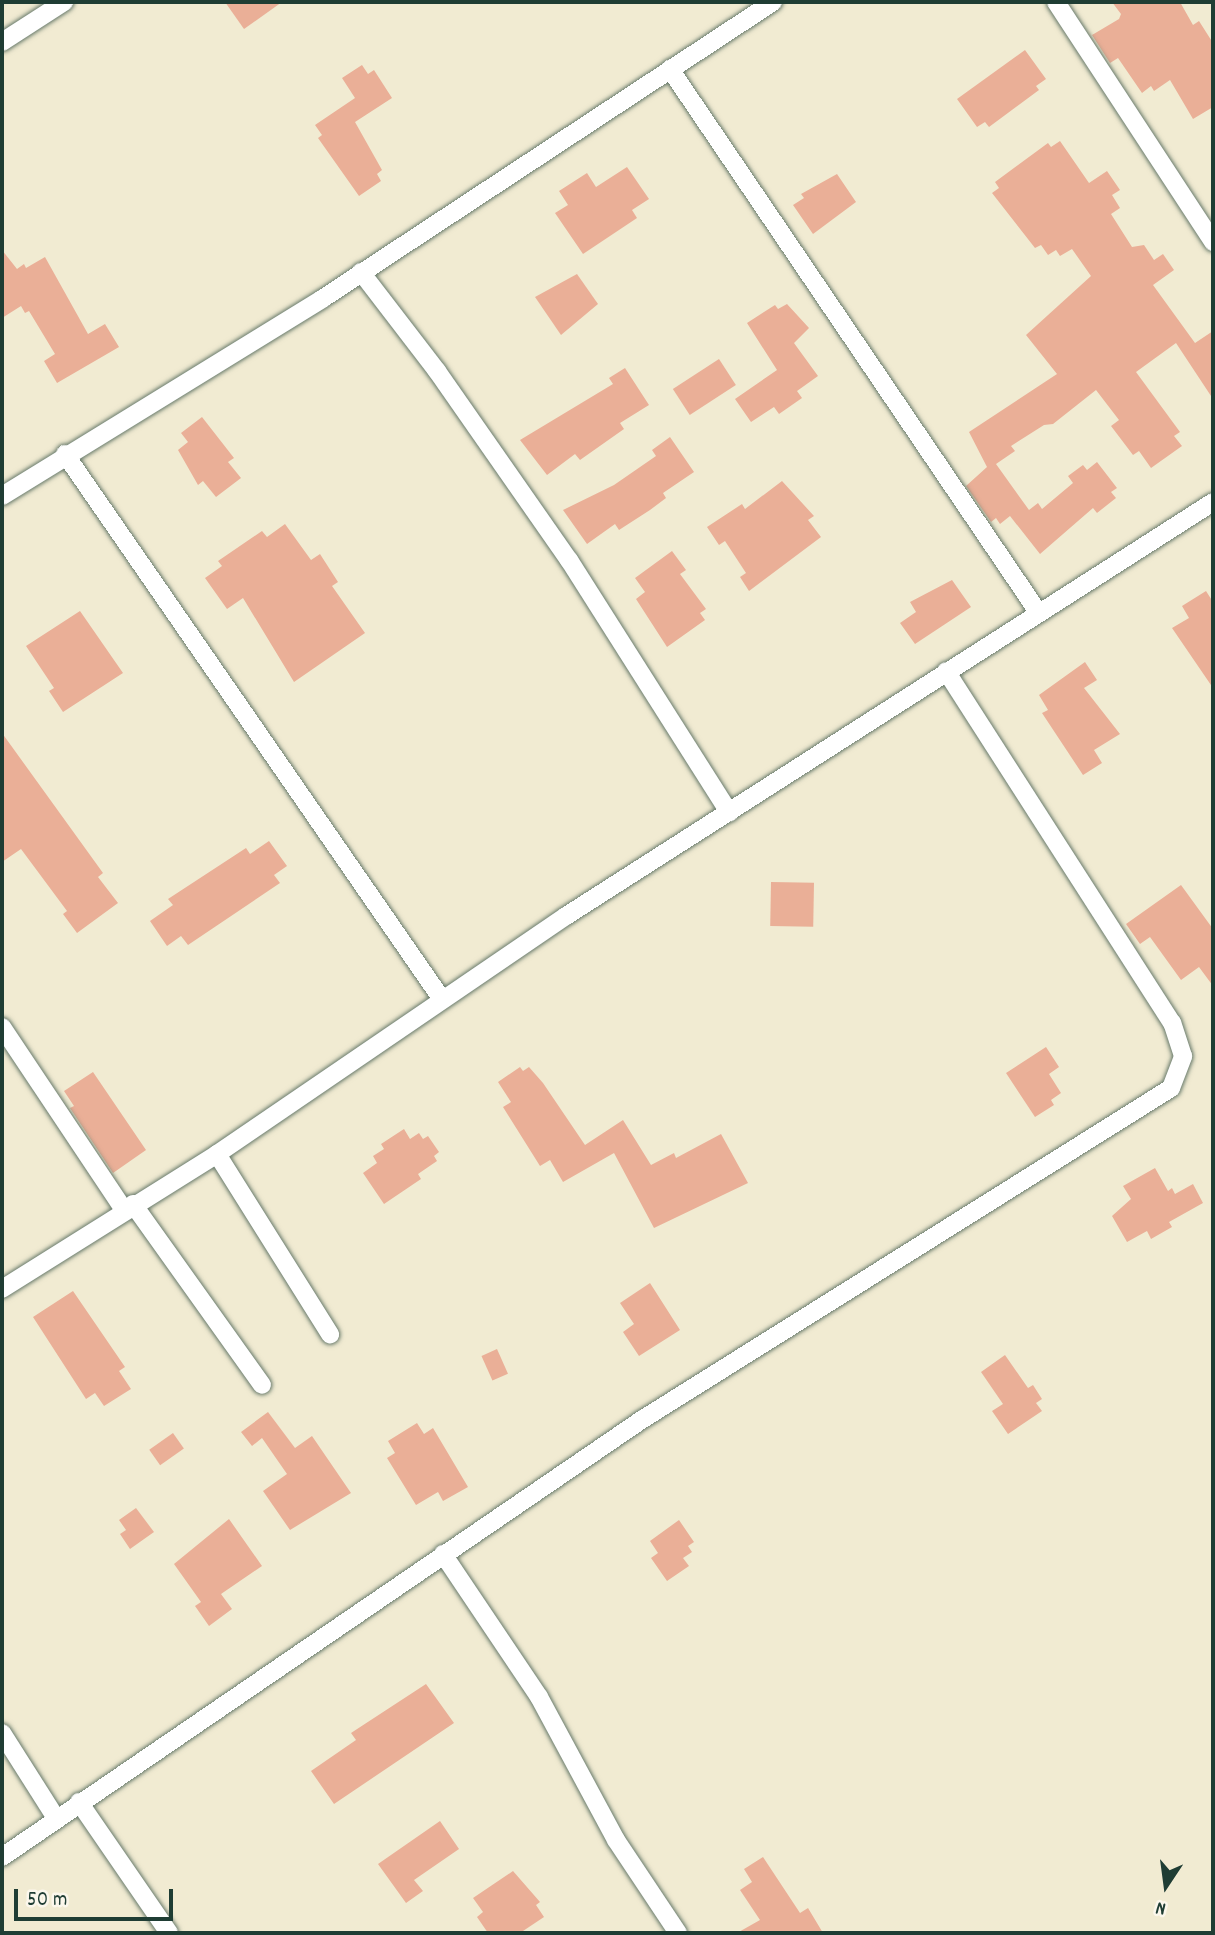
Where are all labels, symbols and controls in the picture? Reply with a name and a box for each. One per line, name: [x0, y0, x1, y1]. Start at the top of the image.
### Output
north arrow: [1131, 1851, 1201, 1921]
scale bar: [18, 1876, 177, 1920]
text: 50 m: [27, 1886, 67, 1916]
text: N: [1154, 1893, 1169, 1921]

